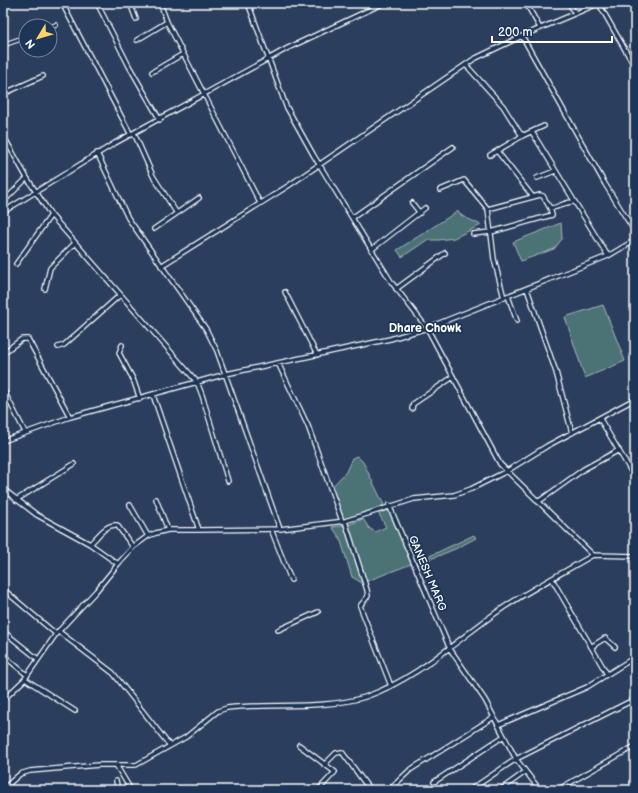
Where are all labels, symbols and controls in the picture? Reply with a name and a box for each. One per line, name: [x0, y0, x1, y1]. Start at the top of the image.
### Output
north arrow: [18, 18, 58, 58]
scale bar: [492, 18, 612, 44]
text: 200 m: [498, 25, 532, 40]
text: N: [23, 37, 38, 51]
district label: Dhare Chowk: [389, 321, 462, 336]
street label: GANESH MARG: [406, 534, 449, 613]

